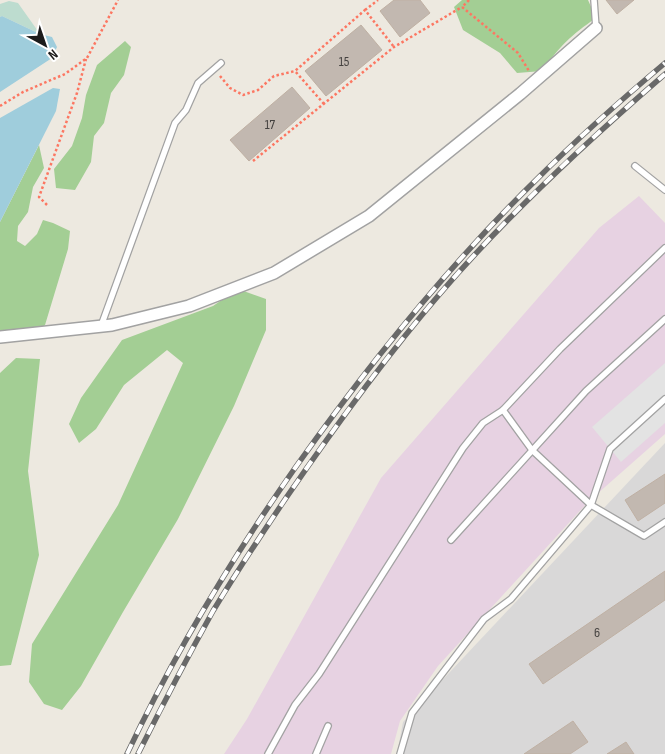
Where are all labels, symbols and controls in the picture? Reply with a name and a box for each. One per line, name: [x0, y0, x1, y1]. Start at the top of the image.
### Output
north arrow: [20, 20, 70, 70]
text: N: [45, 46, 61, 63]
house number: 15: [339, 53, 350, 70]
house number: 17: [265, 116, 276, 133]
house number: 6: [594, 624, 600, 641]

